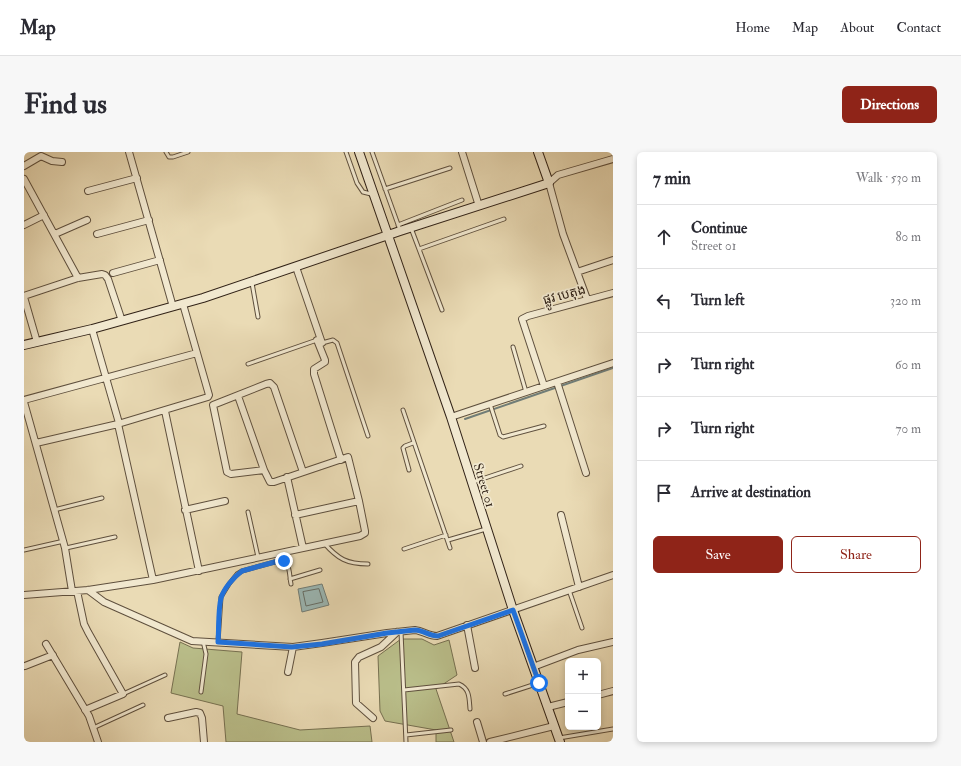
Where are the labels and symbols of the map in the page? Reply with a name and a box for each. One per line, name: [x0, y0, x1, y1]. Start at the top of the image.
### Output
street label: ផ្លូវ បេតុង: [541, 282, 588, 311]
street label: Street 01: [470, 461, 498, 510]
route end: [275, 552, 293, 570]
route start: [530, 674, 548, 692]

